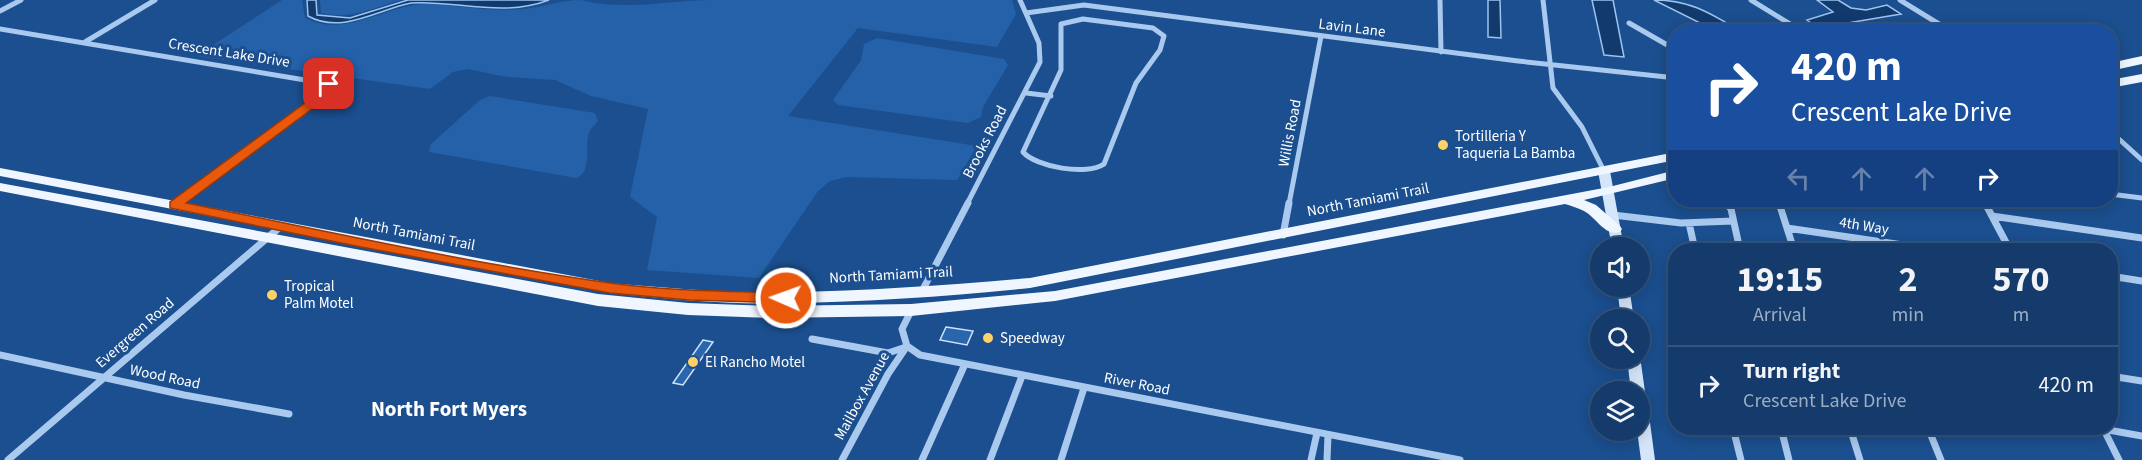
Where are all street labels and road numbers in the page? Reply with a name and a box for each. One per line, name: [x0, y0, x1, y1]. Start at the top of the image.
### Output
street label: Lavin Lane: [1317, 13, 1387, 43]
street label: Crescent Lake Drive: [167, 33, 291, 73]
street label: Willis Road: [1273, 97, 1307, 169]
street label: Brooks Road: [958, 102, 1012, 182]
street label: North Tamiami Trail: [1305, 178, 1431, 222]
street label: North Tamiami Trail: [351, 212, 477, 256]
street label: 4th Way: [1838, 212, 1890, 240]
street label: North Tamiami Trail: [829, 261, 954, 289]
street label: Evergreen Road: [91, 293, 179, 373]
street label: Mailbox Avenue: [829, 348, 895, 444]
street label: Wood Road: [128, 359, 202, 395]
street label: River Road: [1102, 367, 1172, 401]

